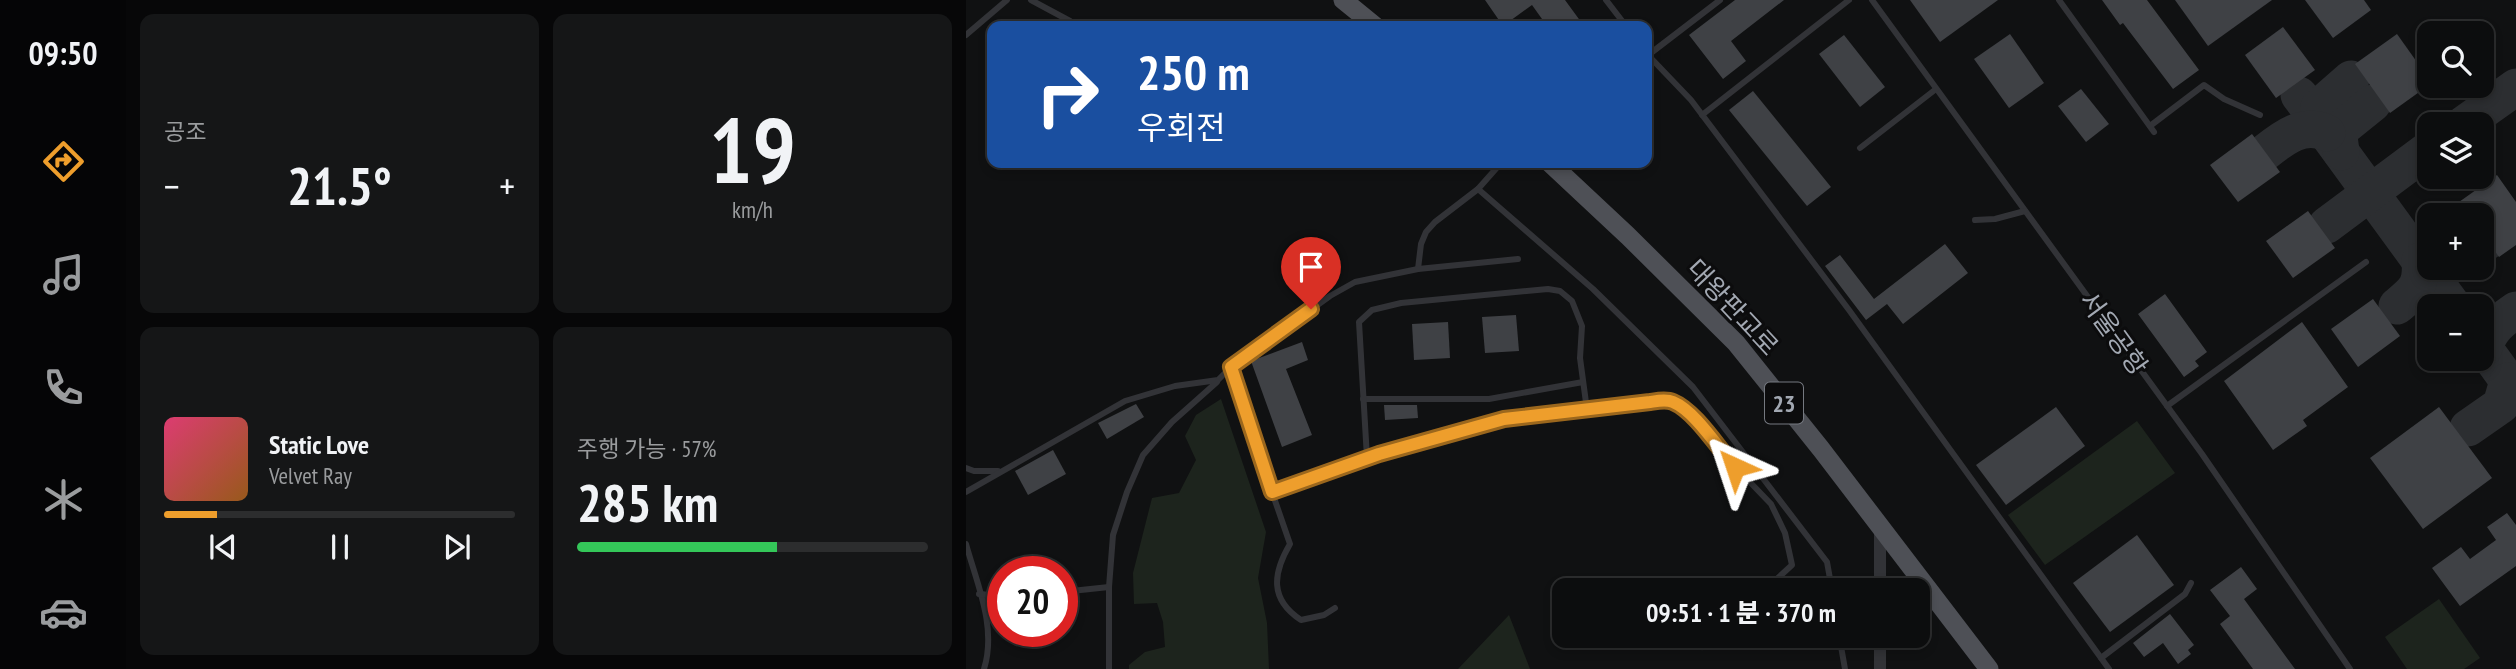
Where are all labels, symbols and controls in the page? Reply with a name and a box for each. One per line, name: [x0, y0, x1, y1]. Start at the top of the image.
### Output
map controls: [2417, 21, 2494, 371]
button: search: [2417, 21, 2494, 98]
text: 09:50: [28, 32, 98, 74]
text: 250 m: [1137, 40, 1250, 104]
icon: right: [1022, 49, 1113, 140]
text: 19: [709, 90, 796, 208]
text: 우회전: [1137, 106, 1225, 148]
button: layers: [2417, 112, 2494, 189]
text: 공조: [164, 117, 206, 146]
icon: directions: [39, 137, 88, 186]
text: 21.5°: [287, 152, 392, 219]
text: −: [164, 161, 180, 210]
text: +: [499, 161, 515, 210]
text: km/h: [732, 195, 773, 224]
button: +: [2417, 203, 2494, 280]
pin: [1281, 237, 1341, 309]
icon: arrive: [1292, 248, 1330, 286]
icon: music: [39, 250, 88, 299]
street label: 대왕판교로: [1680, 252, 1786, 362]
street label: 서울공항: [2073, 285, 2156, 381]
button: −: [2417, 294, 2494, 371]
icon: phone: [39, 363, 88, 412]
road number: 23: [1765, 382, 1803, 424]
text: Static Love: [269, 428, 369, 461]
position arrow: [1698, 430, 1772, 504]
text: 주행 가능 · 57%: [577, 434, 717, 463]
text: Velvet Ray: [269, 461, 352, 490]
text: 285 km: [577, 469, 718, 536]
icon: climate: [39, 475, 88, 524]
icon: previous: [204, 528, 242, 566]
icon: pause: [321, 528, 359, 566]
icon: next: [438, 528, 476, 566]
speed limit sign: 20: [987, 556, 1078, 647]
icon: car: [39, 588, 88, 637]
text: 09:51 · 1 분 · 370 m: [1646, 596, 1836, 629]

